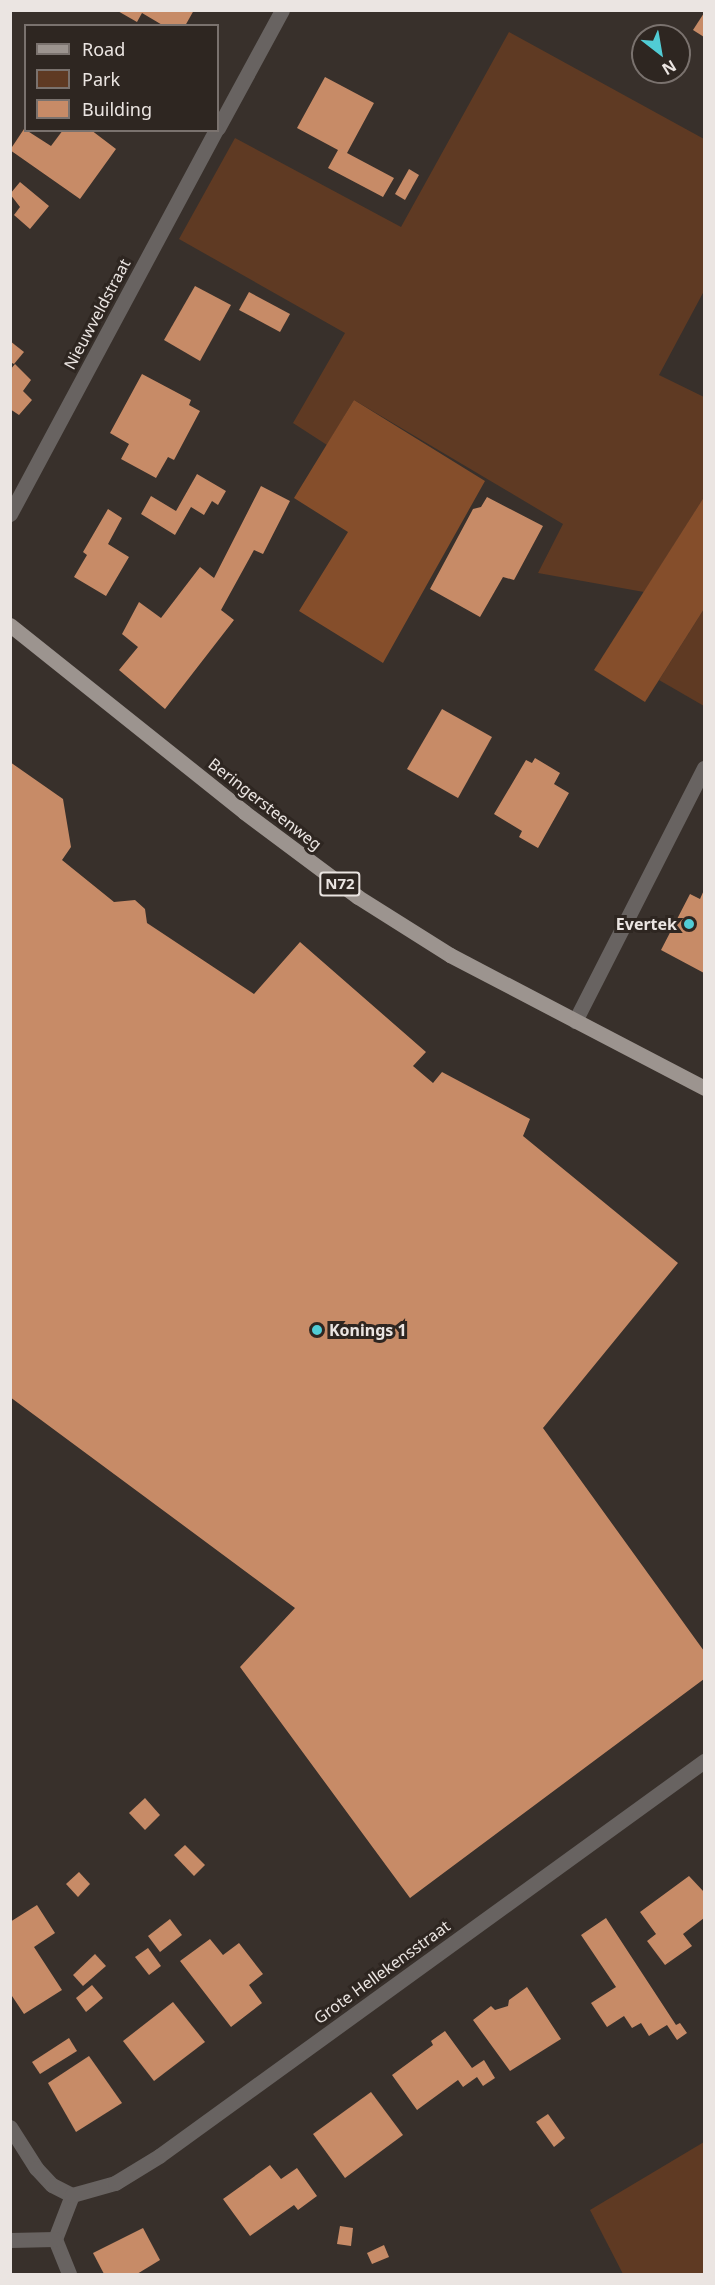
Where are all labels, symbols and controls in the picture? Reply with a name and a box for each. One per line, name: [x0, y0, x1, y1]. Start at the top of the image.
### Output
legend: [24, 24, 219, 132]
north arrow: [631, 24, 691, 84]
text: Road: [82, 37, 125, 61]
text: N: [658, 55, 680, 80]
text: Park: [82, 67, 120, 91]
text: Building: [82, 97, 152, 121]
street label: Nieuwveldstraat: [60, 255, 134, 373]
street label: Beringersteenweg: [205, 754, 325, 854]
road number: N72: [319, 872, 361, 896]
place label: Evertek: [616, 914, 677, 934]
marker: Evertek: [682, 917, 696, 931]
place label: Konings 1: [329, 1320, 407, 1340]
marker: Konings 1: [310, 1323, 324, 1337]
street label: Grote Hellekensstraat: [310, 1916, 454, 2028]

